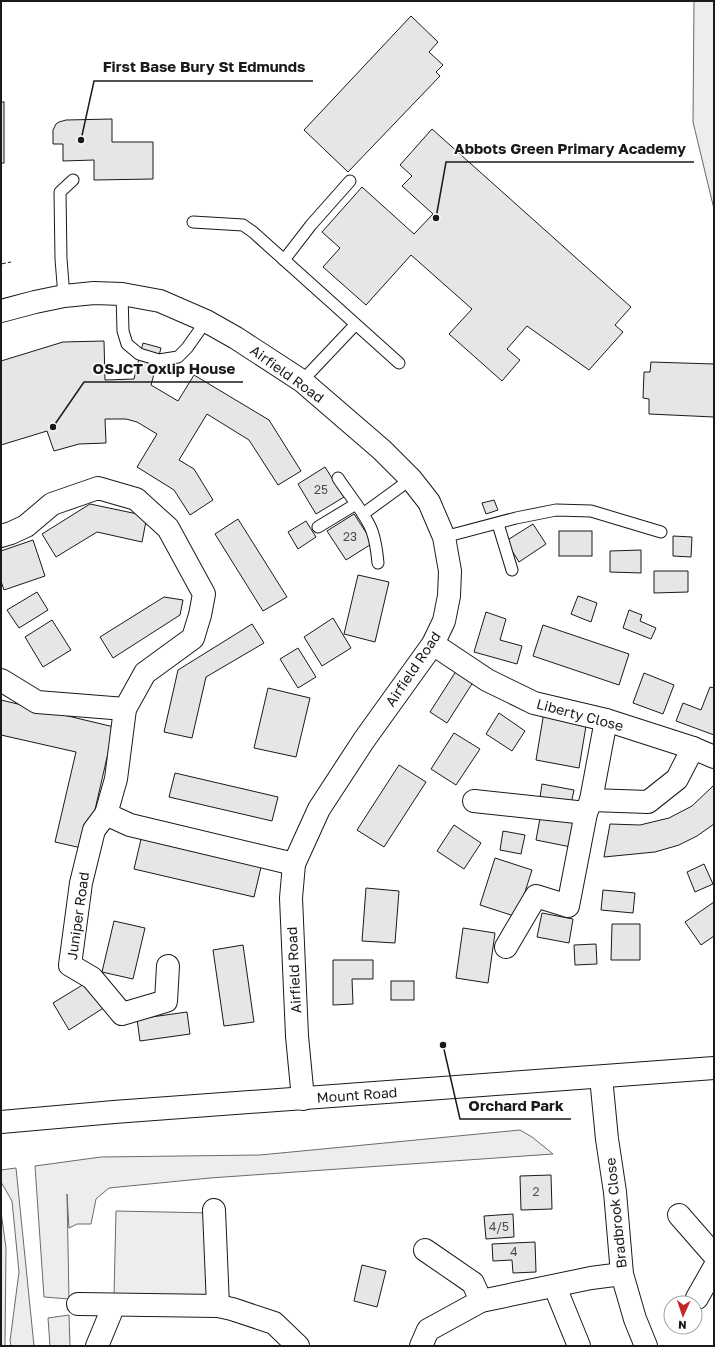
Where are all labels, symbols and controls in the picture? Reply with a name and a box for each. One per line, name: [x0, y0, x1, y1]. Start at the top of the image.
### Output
callout: First Base Bury St Edmunds: [94, 54, 313, 81]
text: First Base Bury St Edmunds: [103, 57, 305, 75]
callout: Abbots Green Primary Academy: [446, 135, 694, 162]
text: Abbots Green Primary Academy: [454, 139, 686, 157]
street label: Airfield Road: [247, 341, 327, 406]
callout: OSJCT Oxlip House: [84, 355, 243, 382]
text: OSJCT Oxlip House: [93, 359, 236, 377]
house number: 25: [314, 482, 328, 497]
house number: 23: [343, 529, 357, 544]
street label: Airfield Road: [381, 628, 444, 709]
street label: Liberty Close: [535, 695, 625, 734]
street label: Juniper Road: [63, 871, 92, 961]
street label: Airfield Road: [283, 926, 304, 1014]
street label: Mount Road: [316, 1083, 398, 1106]
callout: Orchard Park: [460, 1092, 571, 1119]
text: Orchard Park: [468, 1096, 564, 1114]
street label: Bradbrook Close: [601, 1157, 630, 1269]
house number: 2: [533, 1184, 540, 1199]
house number: 4/5: [489, 1219, 509, 1234]
house number: 4: [510, 1244, 518, 1259]
north arrow: [663, 1295, 703, 1335]
text: N: [678, 1319, 687, 1332]

